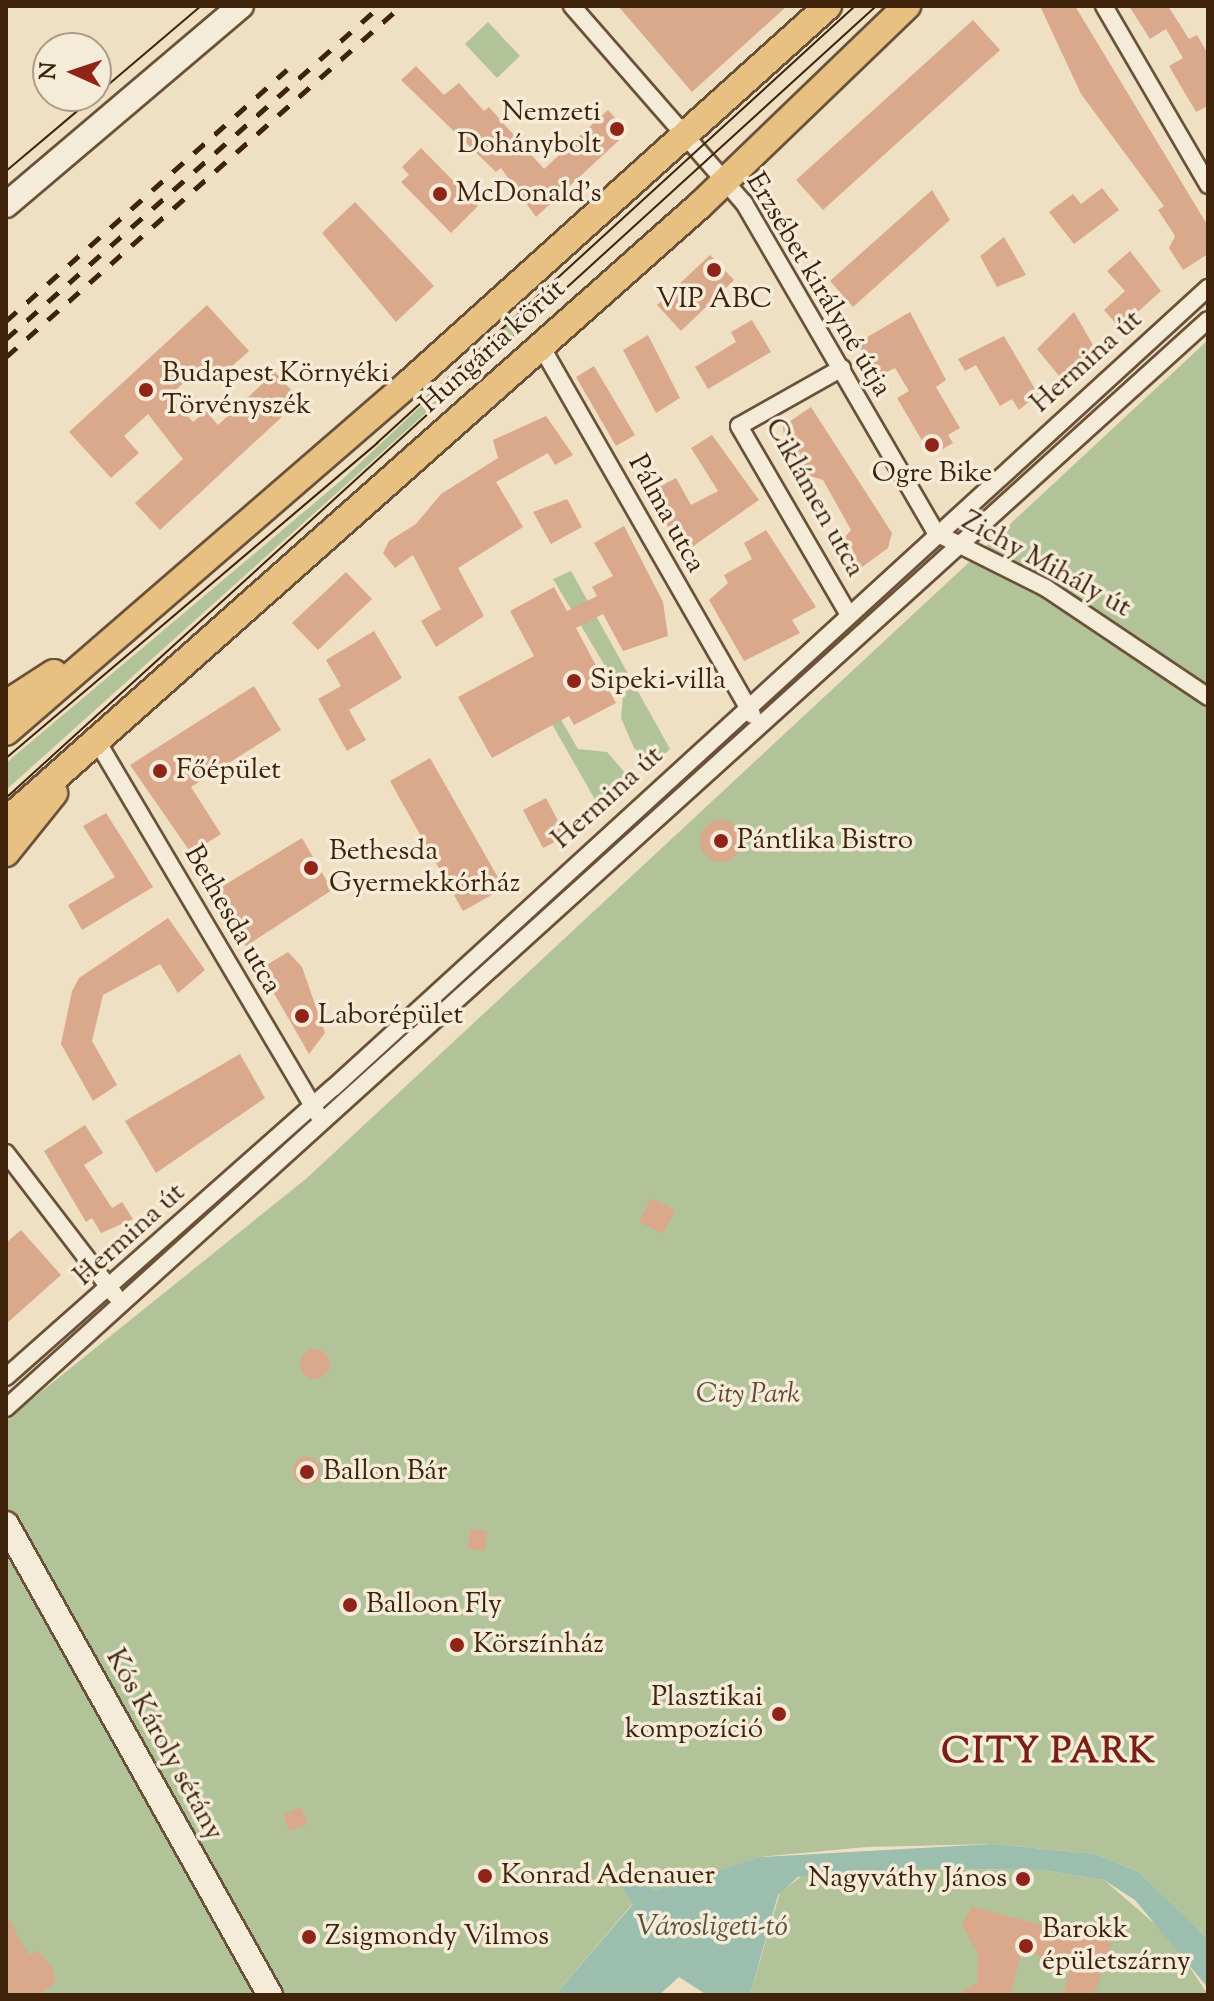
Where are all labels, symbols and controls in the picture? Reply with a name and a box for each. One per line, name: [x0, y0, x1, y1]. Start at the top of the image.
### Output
north arrow: [32, 32, 112, 112]
text: N: [34, 61, 66, 80]
place label: Nemzeti Dohánybolt: [457, 96, 601, 162]
marker: Nemzeti Dohánybolt: [608, 120, 626, 138]
street label: Erzsébet királyné útja: [738, 167, 898, 403]
place label: McDonald's: [456, 177, 602, 211]
marker: McDonald's: [431, 185, 449, 203]
marker: VIP ABC: [705, 261, 723, 279]
street label: Hungária körút: [413, 273, 573, 421]
place label: VIP ABC: [656, 283, 772, 317]
street label: Hermina út: [1025, 303, 1149, 421]
place label: Budapest Környéki Törvényszék: [162, 357, 389, 423]
marker: Budapest Környéki Törvényszék: [137, 381, 155, 399]
street label: Ciklámen utca: [757, 413, 871, 583]
marker: Ogre Bike: [923, 436, 941, 454]
street label: Pálma utca: [620, 449, 712, 579]
place label: Ogre Bike: [872, 457, 992, 491]
street label: Zichy Mihály út: [955, 505, 1137, 625]
place label: Sipeki-villa: [590, 664, 726, 698]
marker: Sipeki-villa: [565, 672, 583, 690]
street label: Hermina út: [546, 739, 670, 857]
place label: Főépület: [176, 754, 281, 788]
marker: Főépület: [151, 762, 169, 780]
place label: Pántlika Bistro: [737, 824, 913, 858]
marker: Pántlika Bistro: [712, 832, 730, 850]
place label: Bethesda Gyermekkórház: [329, 835, 520, 901]
street label: Bethesda utca: [176, 840, 288, 1000]
marker: Bethesda Gyermekkórház: [300, 857, 322, 879]
place label: Laborépület: [318, 999, 463, 1033]
marker: Laborépület: [293, 1007, 311, 1025]
street label: Hermina út: [68, 1176, 192, 1294]
park label: City Park: [696, 1378, 800, 1412]
place label: Ballon Bár: [323, 1455, 447, 1489]
marker: Ballon Bár: [298, 1463, 316, 1481]
place label: Balloon Fly: [366, 1588, 502, 1622]
marker: Balloon Fly: [341, 1596, 359, 1614]
place label: Körszínház: [473, 1628, 604, 1662]
marker: Körszínház: [448, 1636, 466, 1654]
street label: Kós Károly sétány: [98, 1644, 230, 1846]
place label: Plasztikai kompozíció: [625, 1681, 763, 1747]
marker: Plasztikai kompozíció: [770, 1705, 788, 1723]
district label: CITY PARK: [941, 1732, 1157, 1776]
place label: Konrad Adenauer: [501, 1859, 715, 1893]
place label: Nagyváthy János: [808, 1862, 1007, 1896]
marker: Konrad Adenauer: [476, 1867, 494, 1885]
marker: Nagyváthy János: [1014, 1870, 1032, 1888]
water label: Városligeti-tó: [636, 1910, 788, 1946]
place label: Barokk épületszárny: [1042, 1913, 1191, 1979]
place label: Zsigmondy Vilmos: [325, 1920, 549, 1954]
marker: Zsigmondy Vilmos: [300, 1928, 318, 1946]
marker: Barokk épületszárny: [1017, 1937, 1035, 1955]

